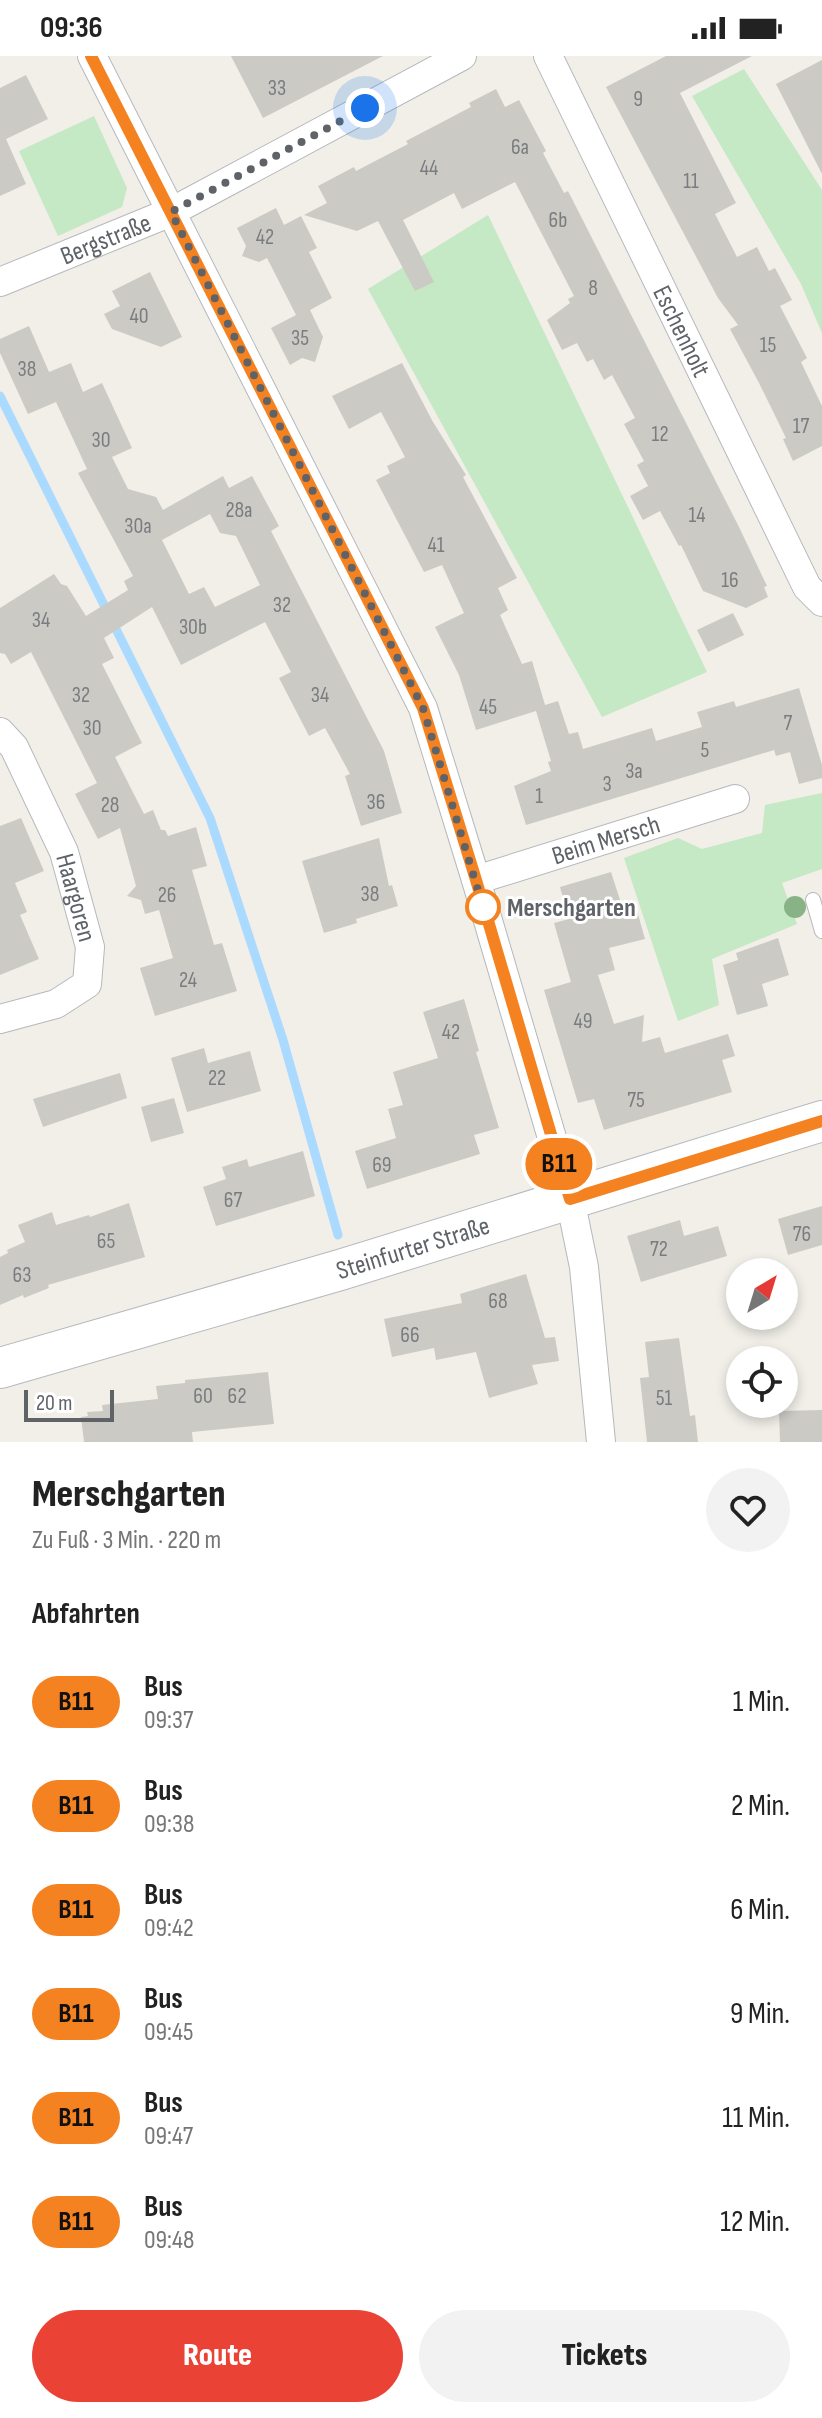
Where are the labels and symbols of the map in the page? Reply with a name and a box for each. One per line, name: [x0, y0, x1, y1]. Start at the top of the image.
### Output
house number: 33: [268, 75, 286, 102]
house number: 9: [633, 86, 643, 113]
your location: [345, 88, 385, 128]
house number: 6a: [511, 134, 529, 161]
house number: 44: [420, 155, 438, 182]
house number: 11: [683, 168, 699, 195]
house number: 6b: [549, 207, 567, 234]
street label: Bergstraße: [56, 208, 156, 273]
house number: 42: [256, 224, 274, 251]
house number: 8: [588, 275, 598, 302]
street label: Eschenholt: [645, 281, 716, 383]
house number: 40: [129, 303, 149, 330]
house number: 35: [291, 325, 309, 352]
house number: 15: [760, 332, 776, 359]
house number: 38: [18, 356, 36, 383]
house number: 17: [793, 413, 809, 440]
house number: 12: [651, 421, 669, 448]
house number: 30: [91, 427, 111, 454]
house number: 28a: [225, 497, 253, 524]
house number: 14: [689, 502, 705, 529]
house number: 30a: [124, 513, 152, 540]
house number: 41: [428, 532, 445, 559]
house number: 16: [721, 567, 739, 594]
house number: 32: [273, 592, 291, 619]
house number: 34: [32, 607, 50, 634]
house number: 30b: [179, 614, 207, 641]
house number: 32: [72, 682, 90, 709]
house number: 34: [311, 682, 329, 709]
house number: 45: [479, 694, 497, 721]
house number: 7: [784, 710, 793, 737]
house number: 30: [82, 715, 102, 742]
house number: 5: [701, 737, 710, 764]
house number: 3a: [625, 758, 643, 785]
house number: 3: [602, 771, 612, 798]
house number: 1: [535, 783, 543, 810]
house number: 36: [367, 789, 385, 816]
house number: 28: [101, 792, 119, 819]
street label: Beim Mersch: [548, 809, 664, 872]
street label: Haargoren: [48, 851, 102, 945]
house number: 38: [361, 881, 379, 908]
house number: 26: [158, 882, 176, 909]
marker: Merschgarten: [466, 890, 500, 924]
place label: Merschgarten: [507, 893, 636, 924]
house number: 24: [179, 967, 197, 994]
house number: 49: [574, 1008, 593, 1035]
house number: 42: [442, 1019, 460, 1046]
house number: 22: [208, 1065, 226, 1092]
house number: 75: [627, 1087, 645, 1114]
line badge: B11: [513, 1138, 605, 1190]
house number: 69: [372, 1152, 392, 1179]
house number: 67: [224, 1187, 242, 1214]
street label: Steinfurter Straße: [333, 1211, 494, 1287]
house number: 76: [793, 1221, 811, 1248]
house number: 65: [97, 1228, 115, 1255]
house number: 72: [650, 1236, 668, 1263]
north arrow: [726, 1258, 798, 1330]
house number: 63: [13, 1262, 31, 1289]
house number: 68: [488, 1288, 508, 1315]
house number: 66: [400, 1322, 420, 1349]
house number: 60: [193, 1383, 213, 1410]
house number: 62: [228, 1383, 246, 1410]
house number: 51: [656, 1385, 673, 1412]
scale bar: [24, 1386, 114, 1422]

